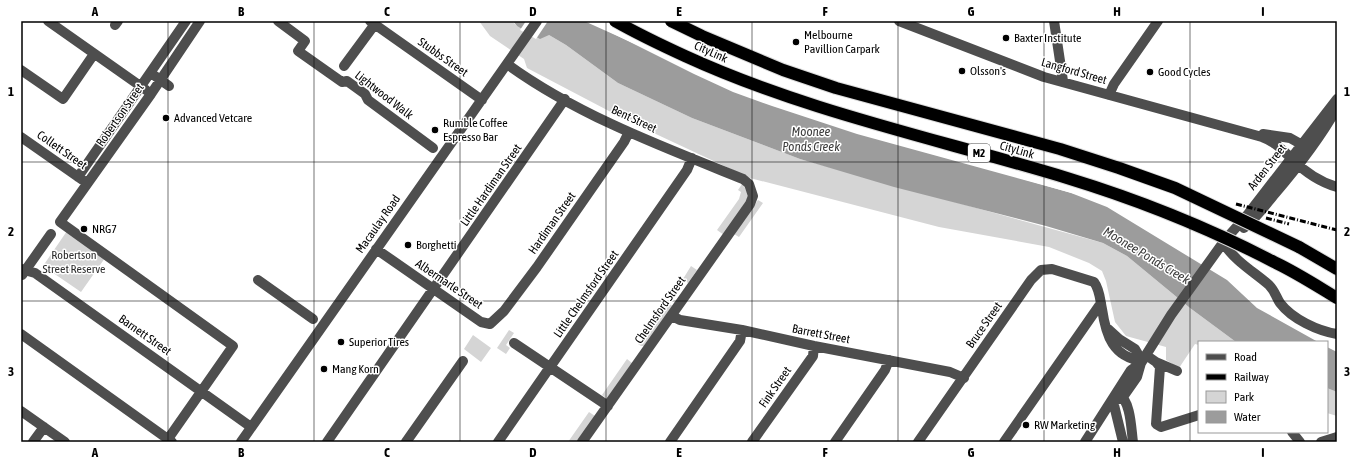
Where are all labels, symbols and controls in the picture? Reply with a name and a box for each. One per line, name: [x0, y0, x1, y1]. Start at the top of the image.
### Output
text: A: [91, 4, 99, 19]
text: B: [238, 4, 245, 19]
text: C: [384, 4, 390, 19]
text: D: [529, 4, 537, 19]
text: E: [676, 4, 682, 19]
text: F: [822, 4, 828, 19]
text: G: [968, 4, 975, 19]
text: H: [1113, 4, 1121, 19]
text: I: [1261, 4, 1265, 19]
place label: Melbourne Pavillion Carpark: [804, 28, 880, 56]
place label: Baxter Institute: [1014, 31, 1081, 45]
marker: Baxter Institute: [1001, 33, 1011, 43]
street label: Stubbs Street: [415, 35, 471, 80]
marker: Melbourne Pavillion Carpark: [791, 37, 801, 47]
street label: CityLink: [692, 38, 731, 66]
street label: Langford Street: [1040, 55, 1109, 87]
place label: Olsson's: [970, 64, 1006, 78]
place label: Good Cycles: [1158, 65, 1210, 79]
marker: Olsson's: [957, 66, 967, 76]
marker: Good Cycles: [1145, 67, 1155, 77]
street label: Lightwood Walk: [352, 68, 416, 122]
street label: Robertson Street: [93, 81, 147, 149]
text: 1: [8, 84, 14, 99]
text: 1: [1344, 84, 1350, 99]
street label: Bent Street: [609, 102, 659, 136]
place label: Advanced Vetcare: [174, 111, 252, 125]
marker: Advanced Vetcare: [161, 113, 171, 123]
place label: Rumble Coffee Espresso Bar: [443, 116, 508, 144]
water label: Moonee Ponds Creek: [782, 124, 840, 154]
marker: Rumble Coffee Espresso Bar: [430, 125, 440, 135]
street label: Collett Street: [34, 128, 90, 173]
street label: CityLink: [998, 138, 1036, 162]
street label: Little Hardiman Street: [457, 141, 525, 229]
street label: Arden Street: [1245, 141, 1290, 193]
road number: M2: [968, 144, 990, 162]
street label: Hardiman Street: [525, 189, 579, 257]
street label: Macaulay Road: [353, 192, 403, 256]
place label: NRG7: [92, 222, 117, 236]
text: 2: [8, 224, 14, 239]
marker: NRG7: [79, 224, 89, 234]
water label: Moonee Ponds Creek: [1101, 224, 1193, 287]
text: 2: [1344, 224, 1350, 239]
place label: Borghetti: [416, 238, 457, 252]
marker: Borghetti: [403, 240, 413, 250]
street label: Little Chelmsford Street: [551, 247, 622, 340]
park label: Robertson Street Reserve: [43, 248, 105, 276]
street label: Albermarle Street: [413, 256, 486, 312]
street label: Chelmsford Street: [632, 273, 689, 346]
street label: Bruce Street: [963, 299, 1005, 351]
street label: Barnett Street: [116, 312, 174, 359]
street label: Barrett Street: [791, 322, 852, 347]
place label: Superior Tires: [349, 335, 409, 349]
marker: Superior Tires: [336, 337, 346, 347]
legend: [1198, 341, 1328, 433]
text: Road: [1234, 350, 1257, 364]
place label: Mang Korn: [332, 362, 379, 376]
street label: Fink Street: [756, 363, 794, 410]
text: 3: [8, 364, 14, 379]
marker: Mang Korn: [319, 364, 329, 374]
text: 3: [1344, 364, 1350, 379]
text: Railway: [1234, 370, 1269, 384]
text: Park: [1234, 390, 1255, 404]
text: Water: [1234, 410, 1261, 424]
place label: RW Marketing: [1034, 418, 1096, 432]
marker: RW Marketing: [1021, 420, 1031, 430]
text: A: [91, 445, 99, 460]
text: B: [238, 445, 245, 460]
text: C: [384, 445, 390, 460]
text: D: [529, 445, 537, 460]
text: E: [676, 445, 682, 460]
text: F: [822, 445, 828, 460]
text: G: [968, 445, 975, 460]
text: H: [1113, 445, 1121, 460]
text: I: [1261, 445, 1265, 460]

